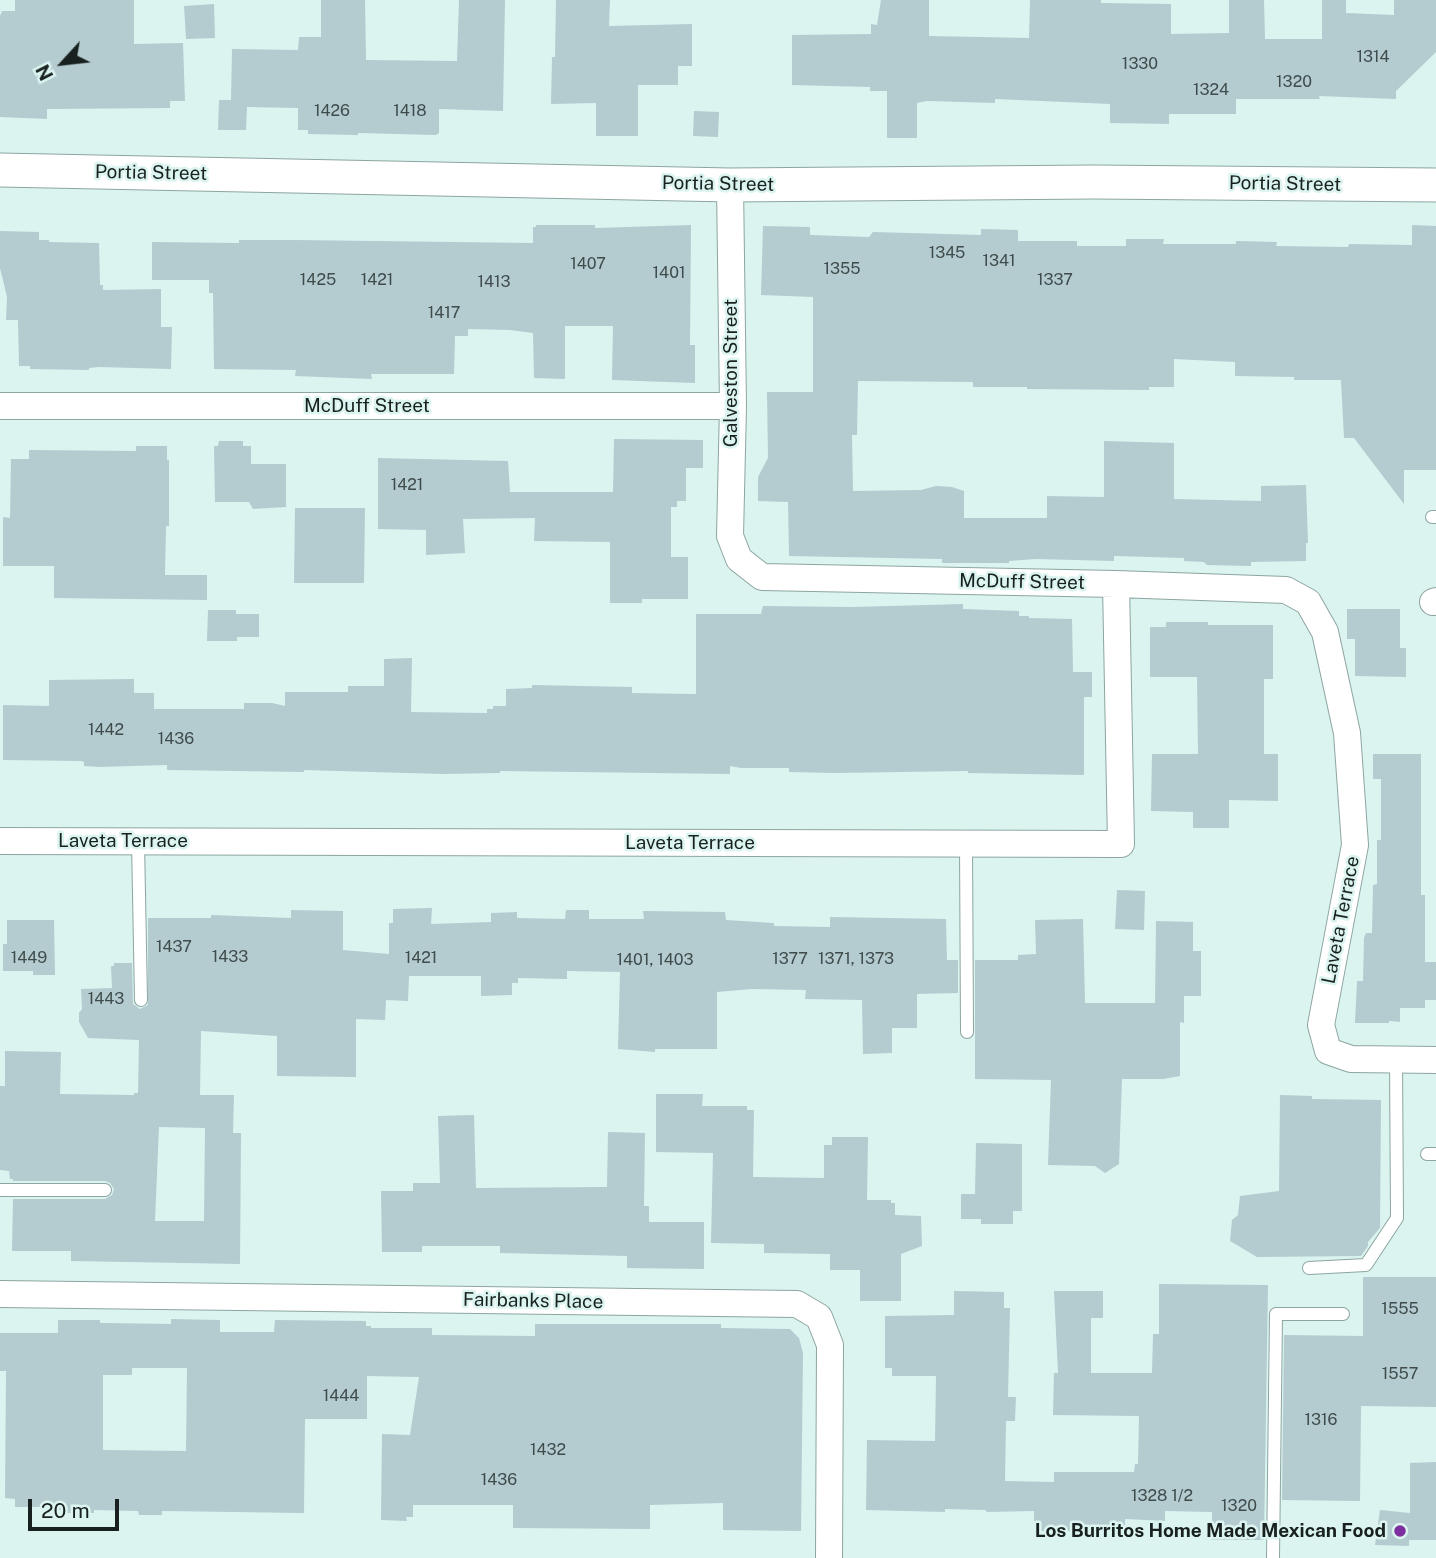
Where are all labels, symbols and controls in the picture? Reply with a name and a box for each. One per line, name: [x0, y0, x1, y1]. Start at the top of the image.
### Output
north arrow: [28, 28, 98, 98]
house number: 1314: [1356, 47, 1390, 67]
house number: 1330: [1122, 54, 1158, 74]
text: N: [31, 61, 57, 84]
house number: 1320: [1276, 72, 1312, 92]
house number: 1324: [1193, 80, 1229, 100]
house number: 1426: [314, 101, 350, 121]
house number: 1418: [393, 101, 427, 121]
street label: Portia Street: [95, 161, 207, 185]
street label: Portia Street: [662, 172, 774, 196]
street label: Portia Street: [1229, 172, 1341, 196]
house number: 1345: [929, 243, 965, 263]
house number: 1341: [982, 251, 1016, 271]
house number: 1407: [570, 254, 606, 274]
house number: 1355: [823, 259, 861, 279]
house number: 1401: [653, 263, 685, 283]
house number: 1425: [300, 270, 336, 290]
house number: 1421: [361, 270, 393, 290]
house number: 1337: [1037, 270, 1073, 290]
house number: 1413: [477, 272, 511, 292]
street label: Galveston Street: [720, 299, 742, 447]
house number: 1417: [428, 303, 460, 323]
street label: McDuff Street: [304, 395, 430, 417]
house number: 1421: [391, 475, 423, 495]
street label: McDuff Street: [959, 570, 1085, 594]
house number: 1442: [88, 720, 124, 740]
house number: 1436: [158, 729, 194, 749]
street label: Laveta Terrace: [58, 830, 188, 852]
street label: Laveta Terrace: [625, 832, 755, 854]
street label: Laveta Terrace: [1317, 854, 1365, 986]
house number: 1437: [156, 937, 192, 957]
house number: 1433: [212, 947, 248, 967]
house number: 1449: [11, 948, 47, 968]
house number: 1421: [405, 948, 437, 968]
house number: 1377: [772, 949, 808, 969]
house number: 1371, 1373: [818, 949, 894, 969]
house number: 1401, 1403: [617, 950, 693, 970]
house number: 1443: [88, 989, 124, 1009]
street label: Fairbanks Place: [463, 1288, 603, 1314]
house number: 1555: [1381, 1299, 1419, 1319]
house number: 1557: [1382, 1364, 1418, 1384]
house number: 1444: [323, 1386, 359, 1406]
house number: 1316: [1304, 1410, 1338, 1430]
house number: 1432: [530, 1440, 566, 1460]
house number: 1436: [481, 1470, 517, 1490]
scale bar: [32, 1484, 122, 1528]
house number: 1328 1/2: [1131, 1486, 1193, 1506]
house number: 1320: [1221, 1496, 1257, 1516]
text: 20 m: [41, 1498, 90, 1523]
place label: Los Burritos Home Made Mexican Food: [1035, 1520, 1386, 1542]
marker: Los Burritos Home Made Mexican Food: [1392, 1523, 1408, 1539]

